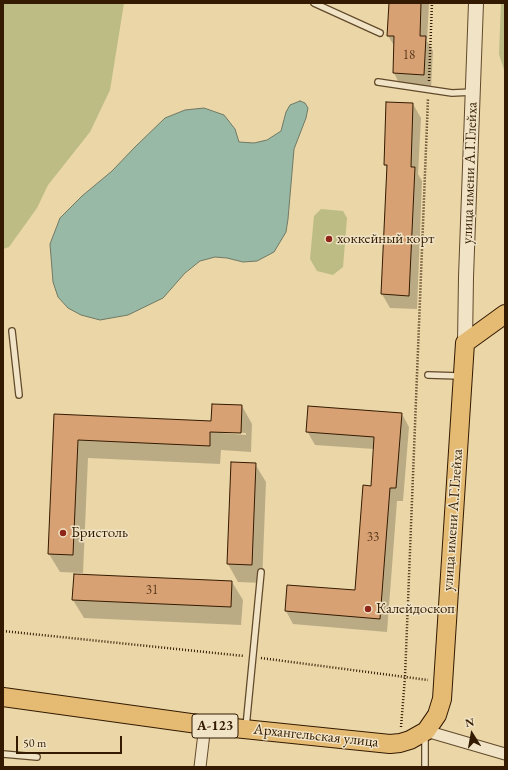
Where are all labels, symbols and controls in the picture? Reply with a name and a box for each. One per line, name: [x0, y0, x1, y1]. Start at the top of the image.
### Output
house number: 18: [403, 47, 415, 63]
street label: улица имени А.Г.Глейха: [459, 102, 481, 244]
place label: хоккейный корт: [337, 230, 434, 248]
marker: хоккейный корт: [324, 234, 334, 244]
street label: улица имени А.Г.Глейха: [439, 448, 467, 592]
place label: Бристоль: [71, 524, 128, 542]
marker: Бристоль: [58, 528, 68, 538]
house number: 33: [367, 529, 379, 545]
house number: 31: [146, 582, 158, 598]
place label: Калейдоскоп: [376, 600, 455, 618]
marker: Калейдоскоп: [363, 604, 373, 614]
road number: А-123: [192, 714, 238, 738]
north arrow: [452, 714, 492, 754]
text: N: [464, 714, 475, 730]
street label: Архангельская улица: [253, 720, 379, 752]
scale bar: [18, 728, 124, 754]
text: 50 m: [23, 735, 46, 751]

